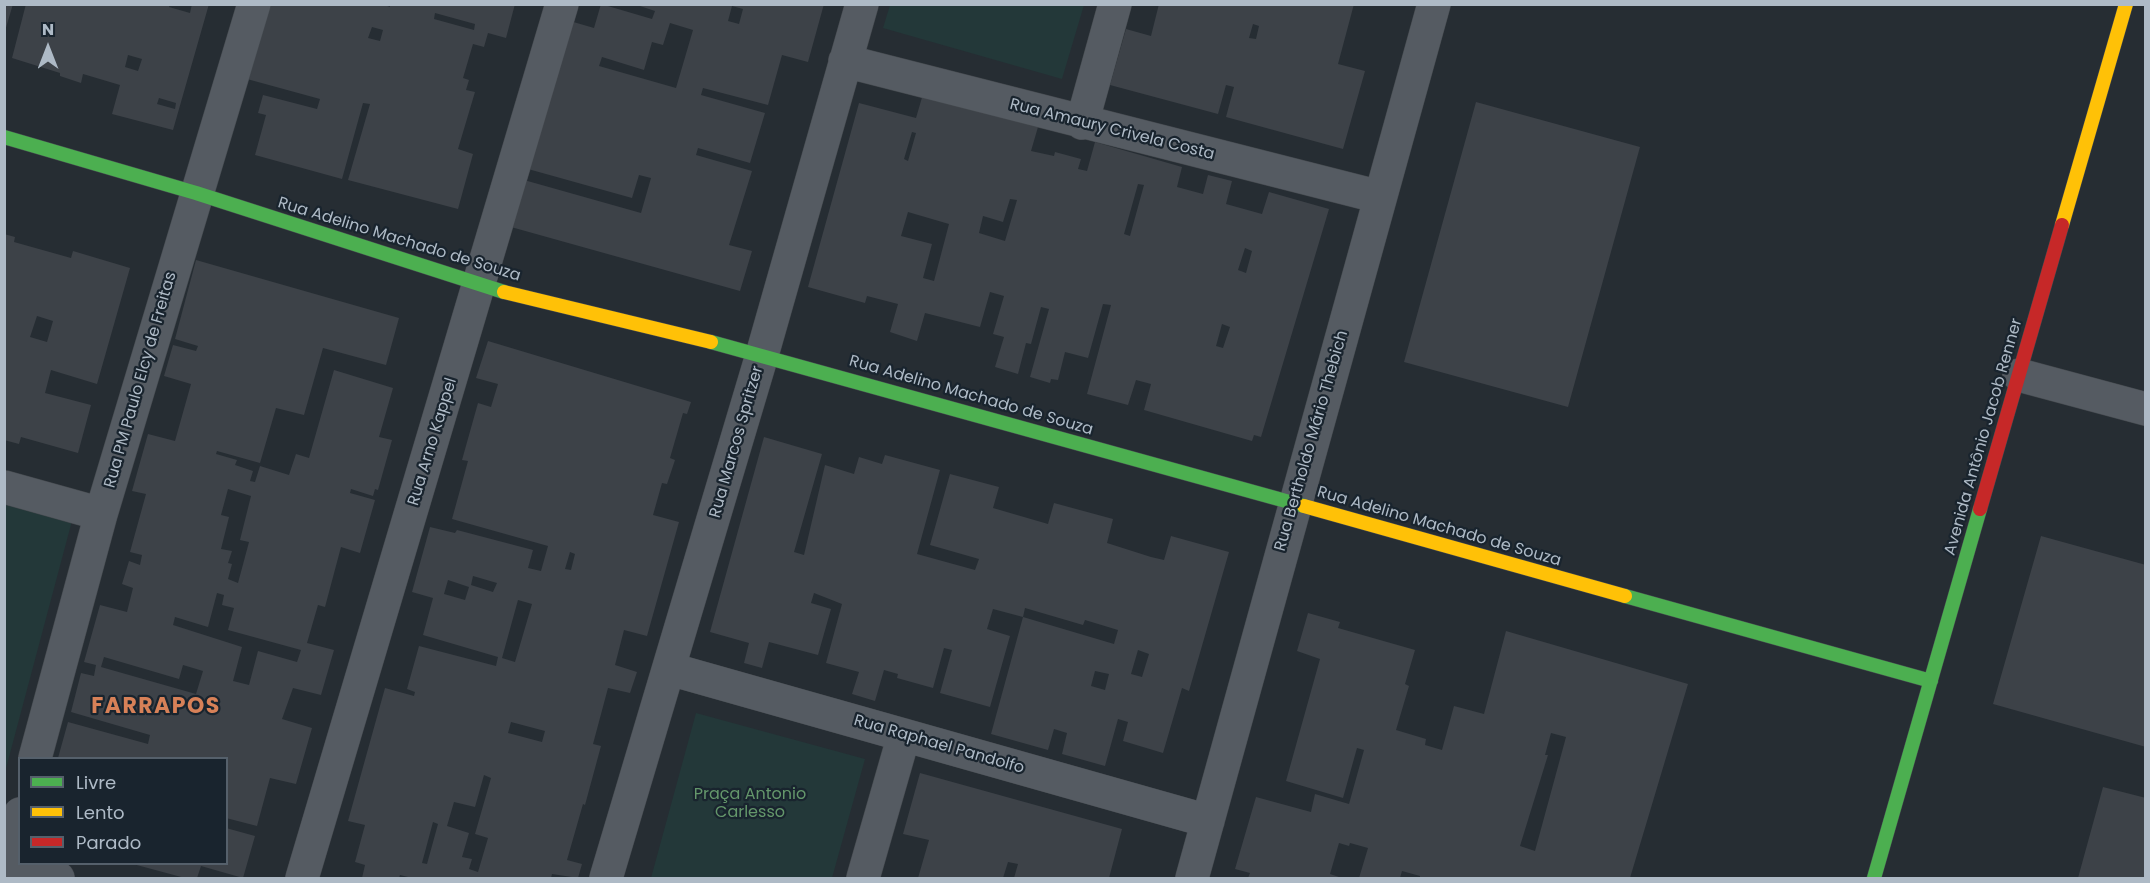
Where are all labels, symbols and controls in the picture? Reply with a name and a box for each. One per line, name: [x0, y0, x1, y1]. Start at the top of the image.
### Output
north arrow: [18, 18, 78, 78]
text: N: [42, 18, 54, 41]
street label: Rua Amaury Crivela Costa: [1008, 95, 1216, 165]
street label: Rua Adelino Machado de Souza: [275, 194, 523, 286]
street label: Rua PM Paulo Elcy de Freitas: [101, 270, 181, 490]
street label: Avenida Antônio Jacob Renner: [1941, 316, 2027, 558]
street label: Rua Bertholdo Mário Thebich: [1271, 328, 1353, 554]
street label: Rua Adelino Machado de Souza: [847, 352, 1095, 440]
street label: Rua Marcos Spritzer: [706, 364, 768, 520]
street label: Rua Arno Kappel: [404, 376, 462, 508]
street label: Rua Adelino Machado de Souza: [1315, 483, 1563, 571]
district label: FARRAPOS: [91, 694, 221, 720]
street label: Rua Raphael Pandolfo: [852, 711, 1026, 779]
legend: [18, 757, 228, 865]
text: Livre: [76, 770, 116, 795]
park label: Praça Antonio Carlesso: [694, 785, 806, 823]
text: Lento: [76, 800, 125, 825]
text: Parado: [76, 830, 141, 855]

